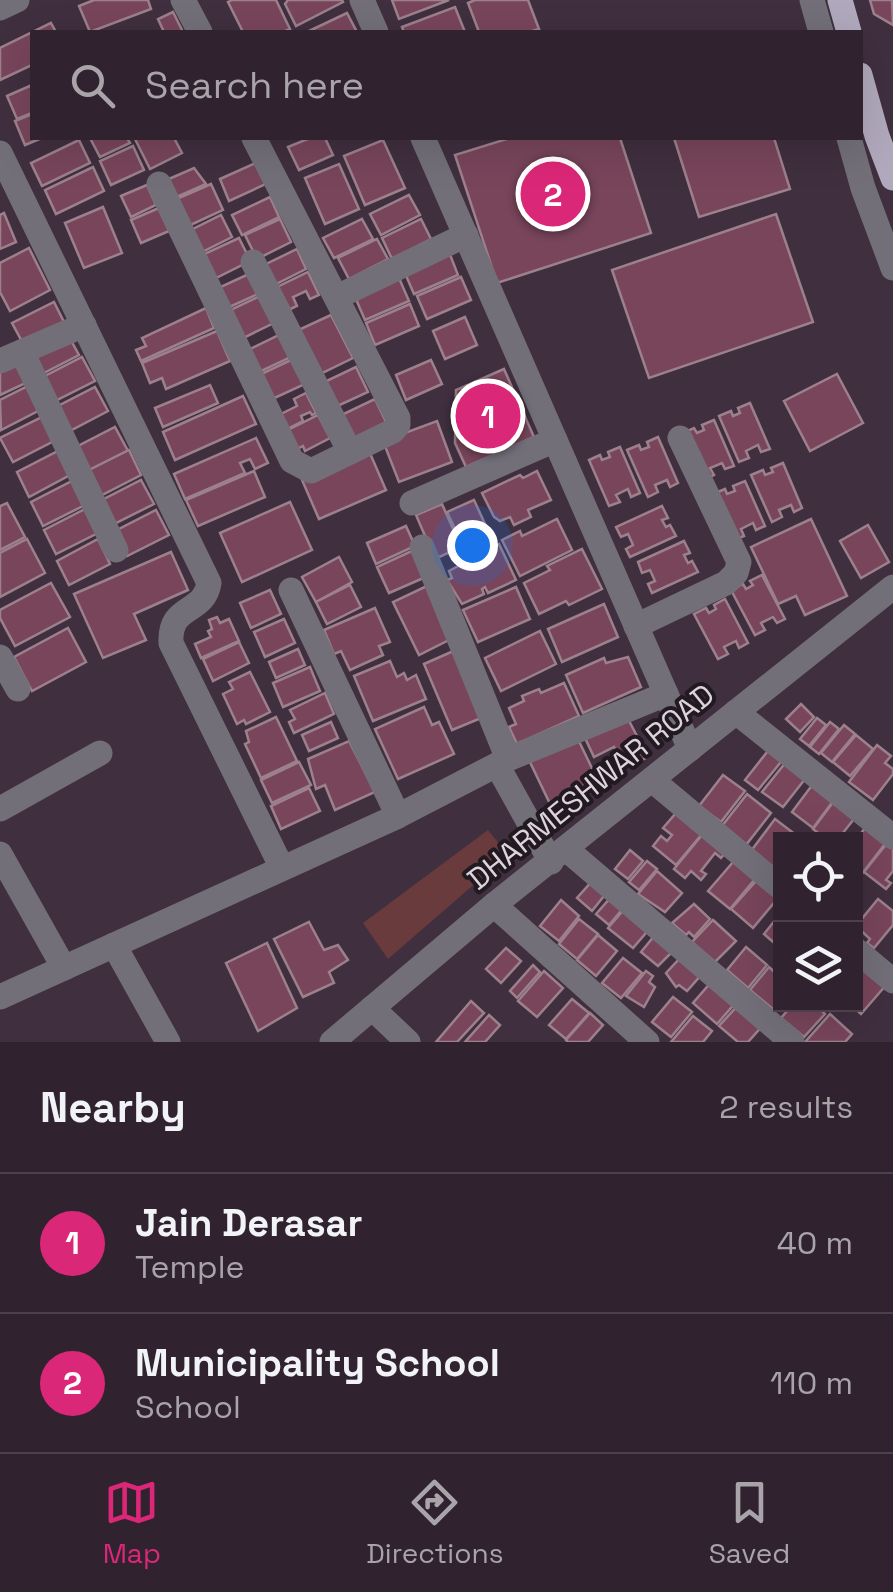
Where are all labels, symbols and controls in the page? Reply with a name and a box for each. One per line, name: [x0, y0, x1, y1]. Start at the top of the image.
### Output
search box: [30, 30, 863, 140]
icon: search: [65, 58, 120, 113]
text: Search here: [145, 61, 364, 109]
pin: 2: [520, 156, 586, 232]
pin: 1: [456, 378, 520, 454]
your location: [447, 520, 498, 571]
street label: DHARMESHWAR ROAD: [459, 675, 722, 898]
map controls: [773, 832, 863, 1012]
button: locate: [773, 832, 863, 922]
button: layers: [773, 922, 863, 1012]
text: Nearby: [40, 1081, 186, 1134]
text: 2 results: [719, 1087, 853, 1127]
text: Jain Derasar: [135, 1199, 362, 1247]
text: 1: [65, 1223, 80, 1263]
text: 40 m: [777, 1223, 853, 1263]
text: Temple: [135, 1247, 244, 1287]
text: Municipality School: [135, 1339, 500, 1387]
text: 2: [63, 1363, 82, 1403]
text: 110 m: [770, 1363, 853, 1403]
text: School: [135, 1387, 241, 1427]
tab: Map: [103, 1475, 161, 1571]
tab: Directions: [366, 1475, 503, 1571]
tab: Saved: [709, 1475, 790, 1571]

